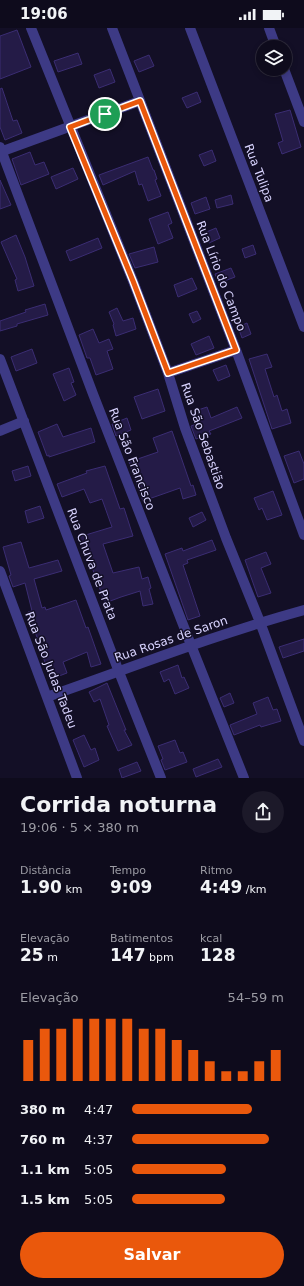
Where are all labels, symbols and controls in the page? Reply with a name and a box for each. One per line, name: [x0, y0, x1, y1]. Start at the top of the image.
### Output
text: 19:06: [20, 5, 68, 23]
map controls: [256, 40, 292, 76]
button: layers: [256, 40, 292, 76]
pin: [88, 97, 122, 131]
icon: arrive: [94, 103, 116, 125]
street label: Rua Tulipa: [241, 142, 277, 204]
street label: Rua Lírio do Campo: [193, 219, 249, 333]
street label: Rua São Sebastião: [178, 381, 228, 491]
street label: Rua São Francisco: [106, 406, 158, 512]
street label: Rua Chuva de Prata: [64, 506, 120, 622]
street label: Rua São Judas Tadeu: [22, 610, 80, 730]
street label: Rua Rosas de Saron: [113, 613, 229, 665]
button: share: [242, 791, 284, 833]
text: Corrida noturna: [20, 792, 217, 817]
text: 19:06 · 5 × 380 m: [20, 820, 139, 835]
text: Distância: [20, 864, 71, 877]
text: Tempo: [110, 864, 146, 877]
text: Ritmo: [200, 864, 232, 877]
text: 1.90: [20, 877, 62, 897]
text: 9:09: [110, 877, 152, 897]
text: 4:49: [200, 877, 242, 897]
text: km: [62, 883, 83, 896]
text: /km: [242, 883, 267, 896]
text: Elevação: [20, 932, 70, 945]
text: Batimentos: [110, 932, 173, 945]
text: kcal: [200, 932, 222, 945]
text: 25: [20, 945, 44, 965]
text: 147: [110, 945, 146, 965]
text: 128: [200, 945, 236, 965]
text: m: [44, 951, 58, 964]
text: bpm: [146, 951, 174, 964]
text: Elevação: [20, 990, 79, 1005]
text: 54–59 m: [228, 990, 284, 1005]
text: 380 m: [20, 1102, 65, 1117]
text: 4:47: [84, 1102, 113, 1117]
text: 760 m: [20, 1132, 65, 1147]
text: 4:37: [84, 1132, 113, 1147]
text: 1.1 km: [20, 1162, 70, 1177]
text: 5:05: [84, 1162, 113, 1177]
text: 1.5 km: [20, 1192, 70, 1207]
text: 5:05: [84, 1192, 113, 1207]
button: Salvar: [20, 1232, 284, 1278]

